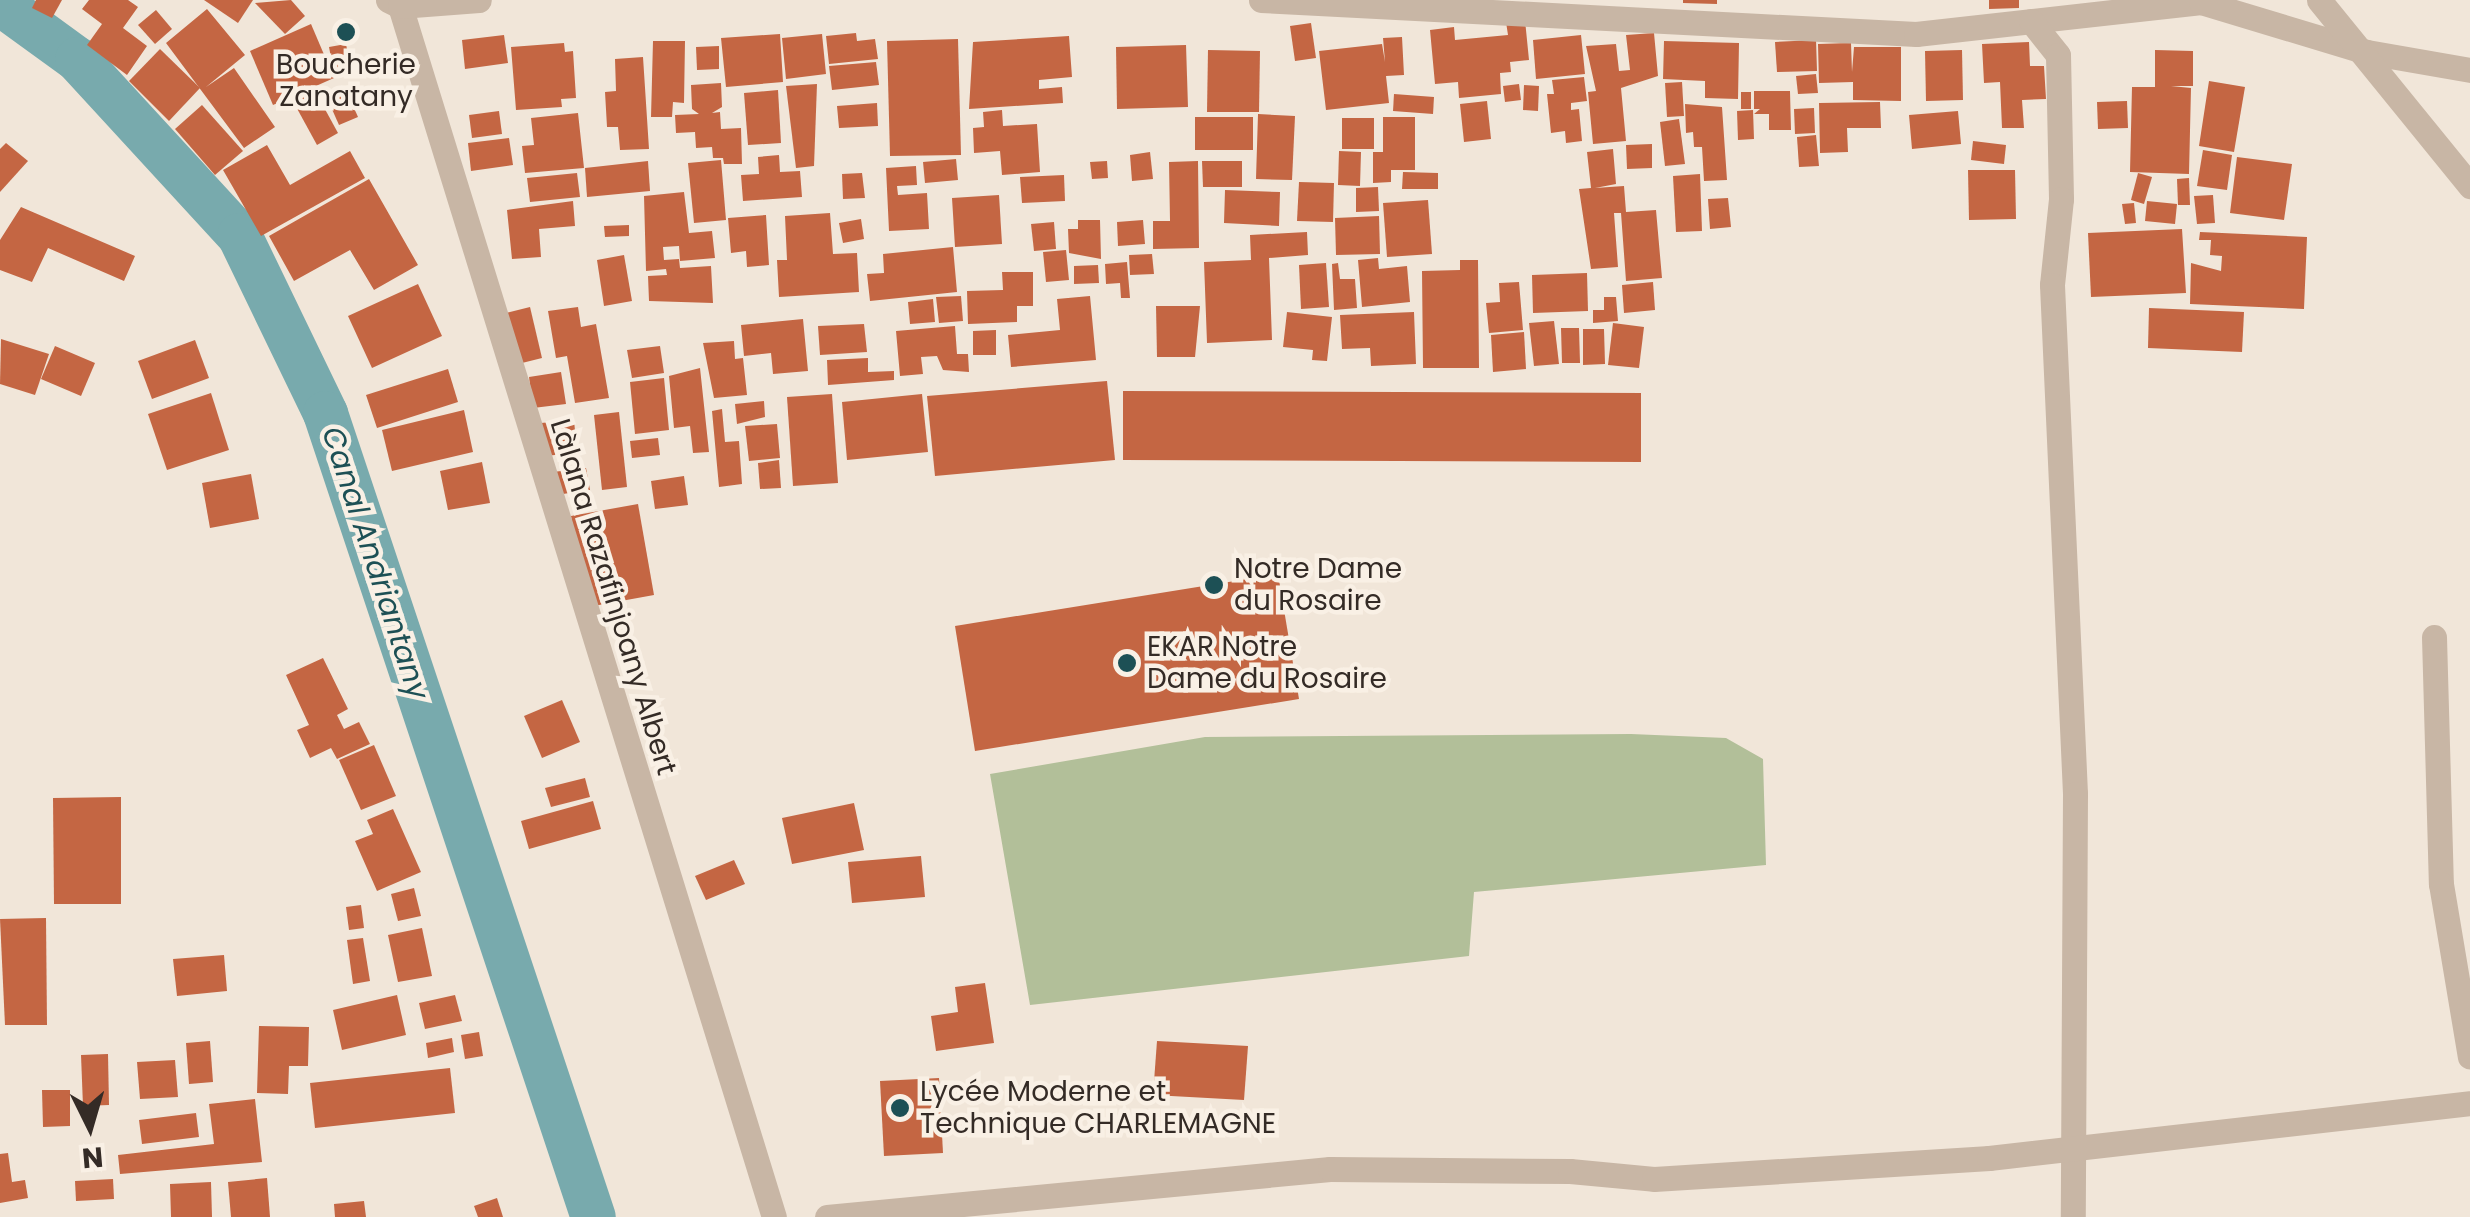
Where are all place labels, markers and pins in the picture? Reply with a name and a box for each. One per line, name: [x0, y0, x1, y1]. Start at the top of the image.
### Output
marker: Boucherie Zanatany: [335, 21, 357, 43]
place label: Boucherie Zanatany: [276, 48, 416, 114]
place label: Notre Dame du Rosaire: [1234, 552, 1402, 618]
marker: Notre Dame du Rosaire: [1203, 574, 1225, 596]
place label: EKAR Notre Dame du Rosaire: [1147, 630, 1387, 696]
marker: EKAR Notre Dame du Rosaire: [1116, 652, 1138, 674]
place label: Lycée Moderne et Technique CHARLEMAGNE: [920, 1075, 1276, 1141]
marker: Lycée Moderne et Technique CHARLEMAGNE: [889, 1097, 911, 1119]

